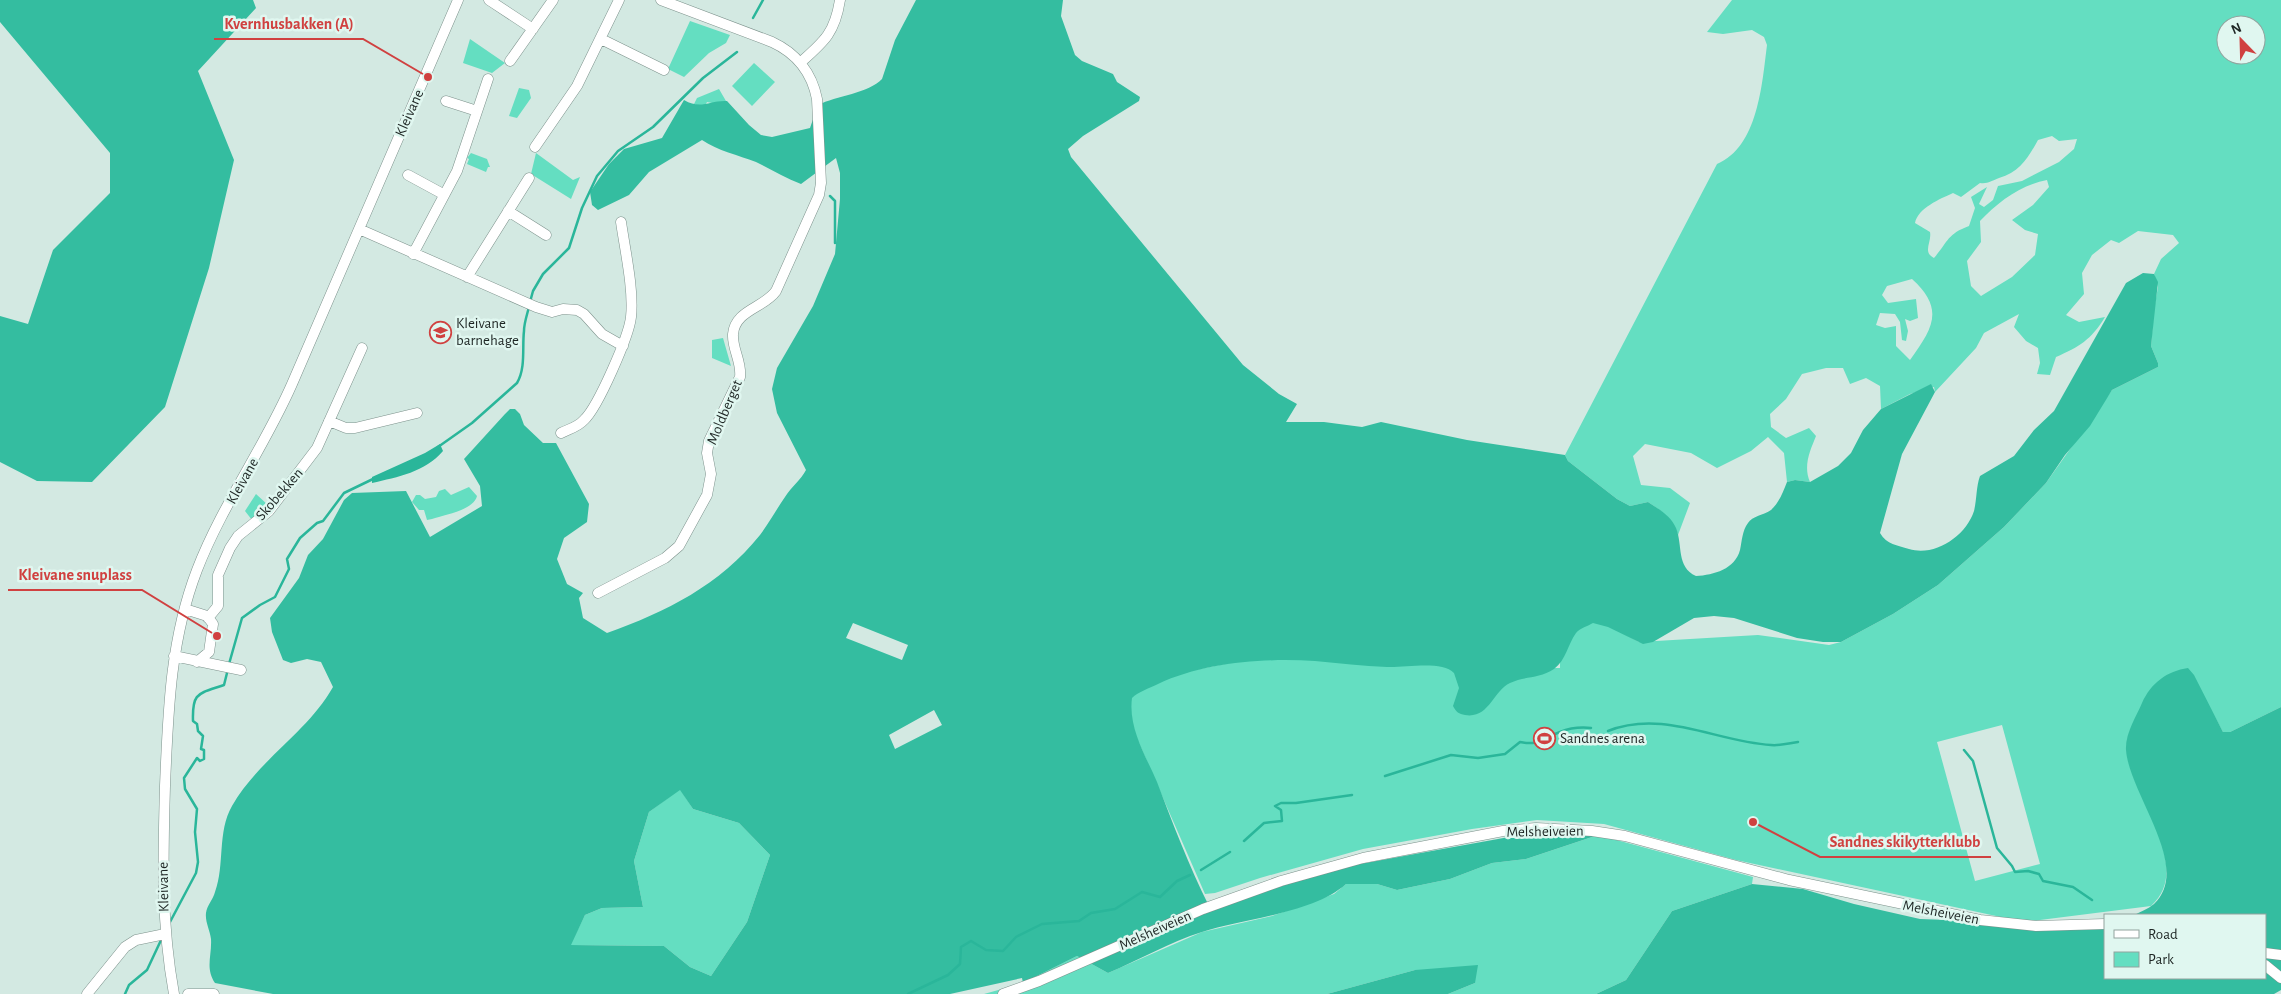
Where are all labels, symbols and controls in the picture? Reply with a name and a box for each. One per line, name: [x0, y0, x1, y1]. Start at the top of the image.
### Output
callout: Kvernhusbakken (A): [214, 8, 363, 39]
north arrow: [2216, 15, 2266, 65]
text: Kvernhusbakken (A): [224, 16, 354, 32]
text: N: [2229, 21, 2244, 37]
street label: Kleivane: [392, 87, 427, 139]
place label: Kleivane barnehage: [456, 316, 519, 348]
school or university icon: Kleivane barnehage: [428, 320, 452, 344]
street label: Moldberget: [704, 377, 745, 447]
street label: Kleivane: [224, 456, 261, 507]
street label: Skobekken: [253, 465, 306, 523]
callout: Kleivane snuplass: [8, 559, 142, 590]
text: Kleivane snuplass: [18, 567, 132, 583]
sports icon: Sandnes arena: [1532, 726, 1556, 750]
place label: Sandnes arena: [1560, 731, 1645, 746]
street label: Melsheiveien: [1506, 823, 1584, 840]
callout: Sandnes skikytterklubb: [1820, 826, 1991, 857]
text: Sandnes skikytterklubb: [1830, 834, 1980, 851]
street label: Kleivane: [156, 862, 171, 912]
street label: Melsheiveien: [1901, 898, 1980, 927]
street label: Melsheiveien: [1117, 908, 1194, 953]
legend: [2104, 914, 2266, 979]
text: Road: [2148, 927, 2178, 942]
text: Park: [2148, 952, 2174, 967]

